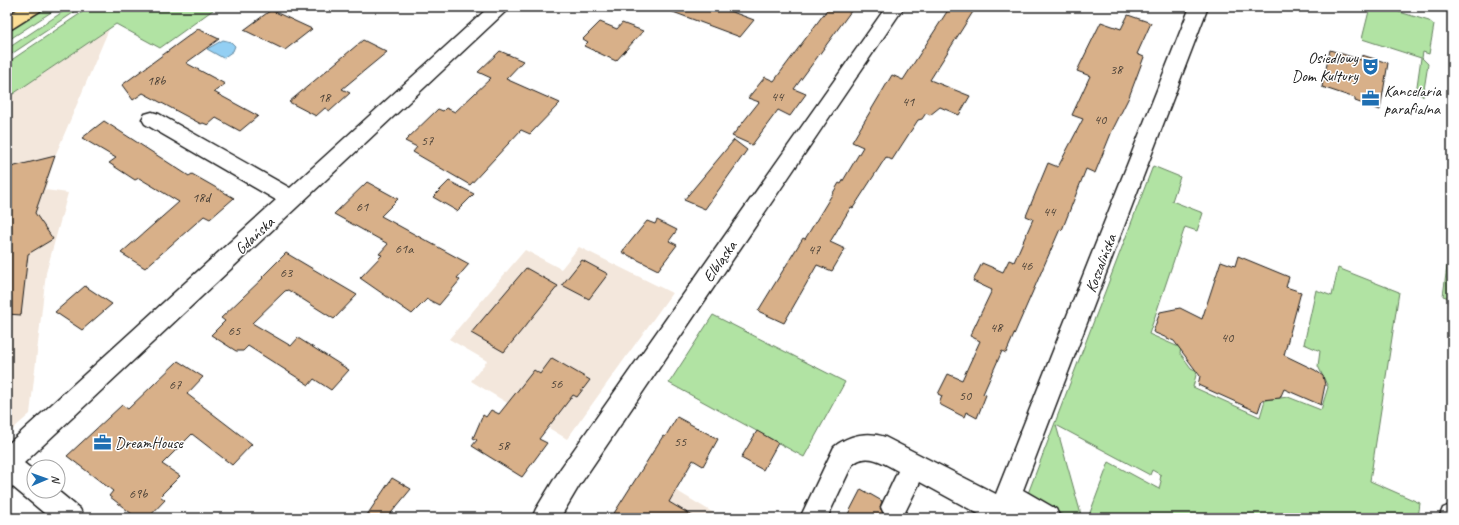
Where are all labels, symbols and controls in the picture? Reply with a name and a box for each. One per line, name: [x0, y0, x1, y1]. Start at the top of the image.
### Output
place label: Osiedlowy Dom Kultury: [1292, 48, 1360, 86]
theatre icon: Osiedlowy Dom Kultury: [1361, 56, 1381, 76]
house number: 38: [1110, 61, 1124, 78]
house number: 18b: [147, 72, 166, 89]
place label: Kancelaria parafialna: [1384, 81, 1442, 119]
house number: 44: [771, 88, 785, 105]
house number: 18: [318, 89, 332, 106]
office icon: Kancelaria parafialna: [1361, 89, 1381, 109]
house number: 41: [902, 93, 915, 110]
house number: 40: [1094, 111, 1108, 128]
house number: 57: [421, 132, 434, 149]
house number: 18d: [192, 189, 213, 206]
house number: 61: [356, 198, 369, 215]
house number: 44: [1043, 203, 1057, 220]
street label: Gdańska: [231, 212, 279, 259]
street label: Koszalińska: [1081, 230, 1122, 295]
street label: Elbląska: [698, 236, 742, 286]
house number: 61a: [395, 240, 414, 257]
house number: 47: [808, 241, 821, 258]
house number: 46: [1020, 257, 1033, 274]
house number: 63: [280, 264, 294, 281]
house number: 48: [990, 319, 1004, 336]
house number: 65: [228, 322, 241, 339]
house number: 40: [1221, 329, 1235, 346]
house number: 56: [550, 375, 563, 392]
house number: 67: [169, 376, 182, 393]
house number: 50: [959, 387, 973, 404]
office icon: DreamHouse: [92, 432, 112, 452]
place label: DreamHouse: [115, 433, 185, 453]
house number: 55: [674, 433, 687, 450]
house number: 58: [497, 437, 511, 454]
north arrow: [26, 459, 66, 499]
text: N: [49, 475, 63, 484]
house number: 69b: [129, 485, 148, 502]

